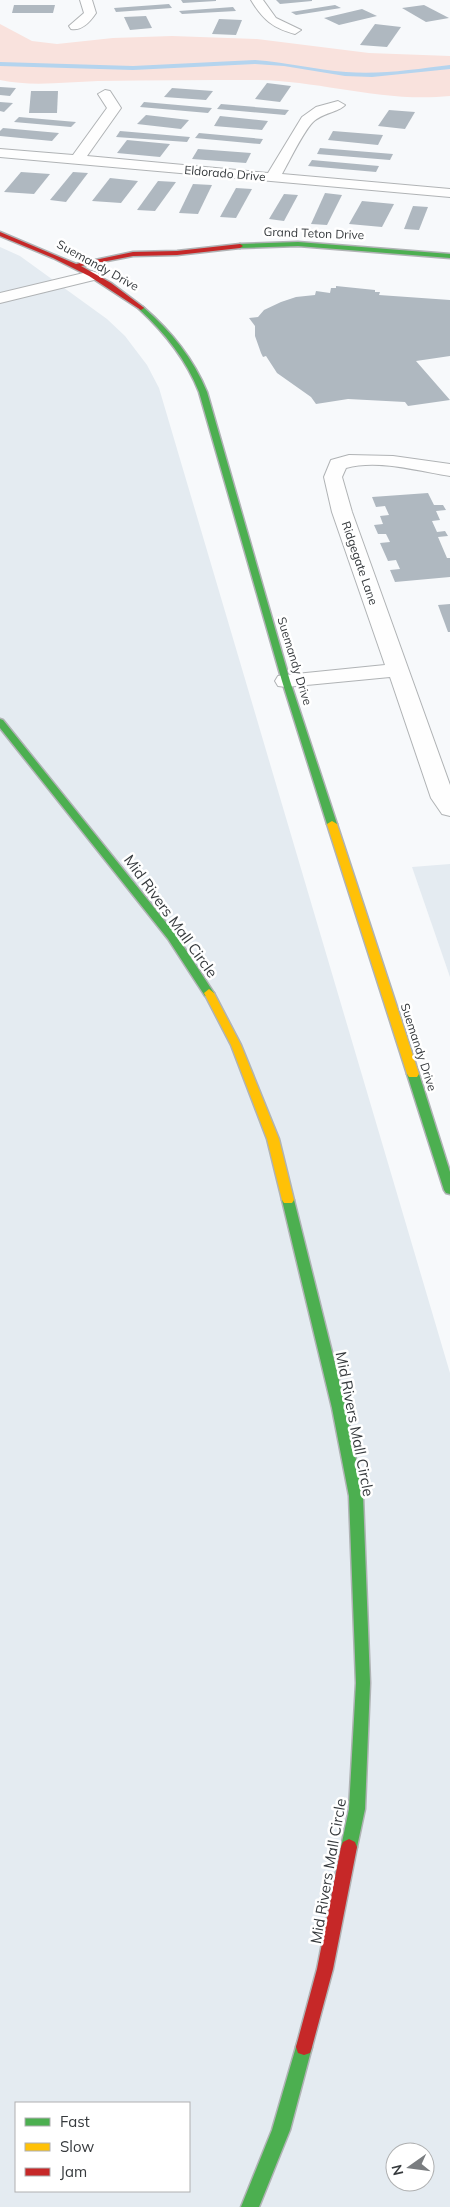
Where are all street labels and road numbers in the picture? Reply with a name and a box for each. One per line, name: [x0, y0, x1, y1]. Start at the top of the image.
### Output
street label: Eldorado Drive: [184, 162, 266, 184]
street label: Grand Teton Drive: [263, 224, 365, 242]
street label: Suemandy Drive: [54, 236, 142, 294]
street label: Ridgegate Lane: [339, 519, 381, 607]
street label: Suemandy Drive: [274, 615, 316, 707]
street label: Mid Rivers Mall Circle: [120, 851, 222, 981]
street label: Suemandy Drive: [398, 1001, 440, 1093]
street label: Mid Rivers Mall Circle: [332, 1350, 378, 1498]
street label: Mid Rivers Mall Circle: [306, 1797, 350, 1945]

